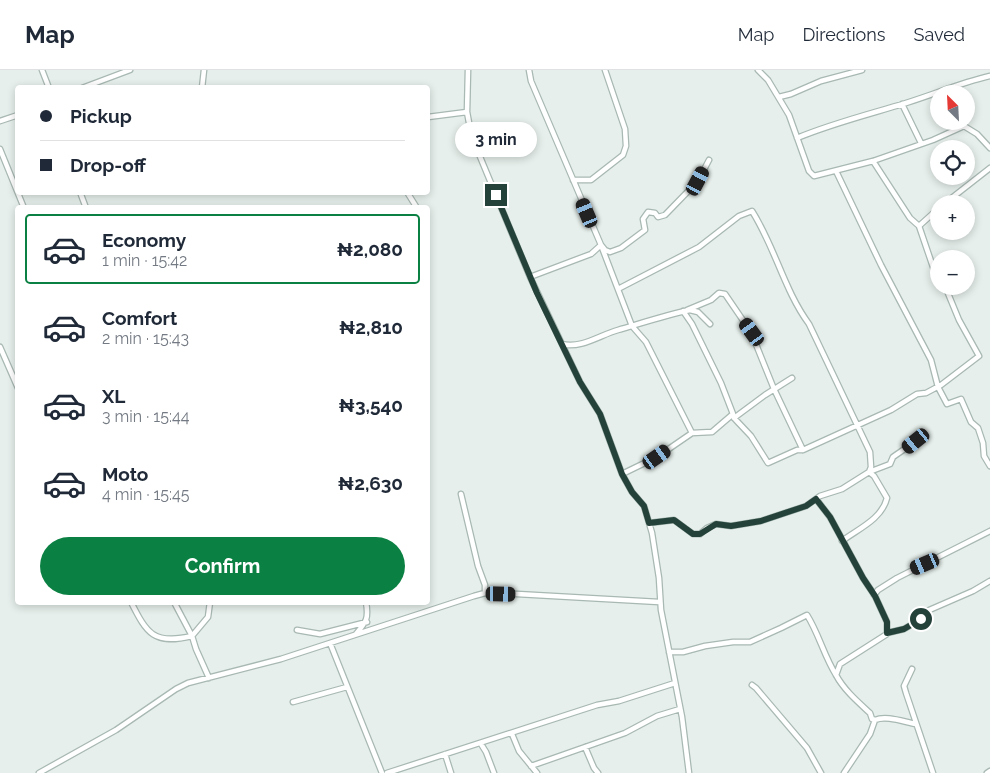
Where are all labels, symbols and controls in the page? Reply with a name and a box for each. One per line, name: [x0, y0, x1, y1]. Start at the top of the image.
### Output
text: Map: [25, 20, 75, 49]
text: Map: [738, 24, 774, 45]
text: Directions: [802, 24, 886, 45]
text: Saved: [914, 24, 965, 45]
north arrow: [930, 85, 975, 130]
map controls: [930, 85, 975, 295]
text: Pickup: [70, 105, 132, 127]
callout: 3 min: [455, 122, 537, 158]
text: 3 min: [475, 130, 517, 149]
button: locate: [930, 140, 975, 185]
text: Drop-off: [70, 154, 146, 176]
car: [684, 164, 711, 198]
route end: [485, 184, 507, 206]
button: +: [930, 195, 975, 240]
car: [574, 196, 599, 230]
icon: car: [42, 227, 87, 272]
text: Economy: [102, 229, 186, 251]
text: ₦2,080: [337, 238, 403, 260]
button: −: [930, 250, 975, 295]
text: 1 min · 15:42: [102, 251, 187, 270]
icon: car: [42, 305, 87, 350]
text: Comfort: [102, 307, 177, 329]
car: [737, 315, 766, 349]
text: ₦2,810: [339, 316, 403, 338]
text: 2 min · 15:43: [102, 329, 189, 348]
icon: car: [42, 383, 87, 428]
text: XL: [102, 385, 125, 407]
text: ₦3,540: [339, 394, 403, 416]
text: 3 min · 15:44: [102, 407, 189, 426]
car: [899, 426, 932, 456]
car: [640, 442, 673, 472]
icon: car: [42, 461, 87, 506]
text: Moto: [102, 463, 148, 485]
text: ₦2,630: [338, 472, 403, 494]
text: 4 min · 15:45: [102, 485, 190, 504]
button: Confirm: [40, 537, 405, 595]
car: [908, 551, 941, 577]
car: [485, 586, 516, 602]
route start: [910, 608, 932, 630]

